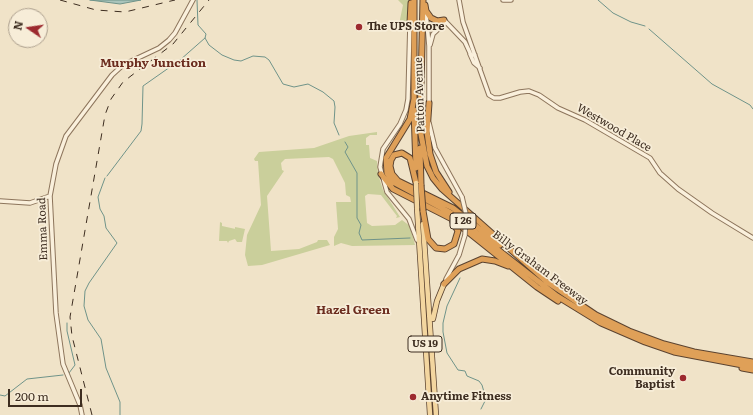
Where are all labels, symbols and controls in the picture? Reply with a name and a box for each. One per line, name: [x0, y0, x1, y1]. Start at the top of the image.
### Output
north arrow: [8, 8, 48, 48]
text: N: [8, 19, 26, 32]
place label: The UPS Store: [367, 20, 444, 34]
marker: The UPS Store: [354, 22, 364, 32]
district label: Murphy Junction: [100, 56, 206, 70]
street label: Patton Avenue: [412, 57, 428, 133]
street label: Westwood Place: [574, 101, 654, 155]
street label: Emma Road: [35, 197, 51, 261]
road number: I 26: [450, 213, 476, 229]
street label: Billy Graham Freeway: [490, 228, 590, 308]
district label: Hazel Green: [316, 303, 390, 317]
road number: US 19: [408, 336, 442, 352]
place label: Community Baptist: [609, 365, 675, 391]
marker: Community Baptist: [678, 373, 688, 383]
scale bar: [10, 381, 84, 407]
text: 200 m: [15, 387, 49, 405]
place label: Anytime Fitness: [421, 390, 511, 404]
marker: Anytime Fitness: [408, 392, 418, 402]

